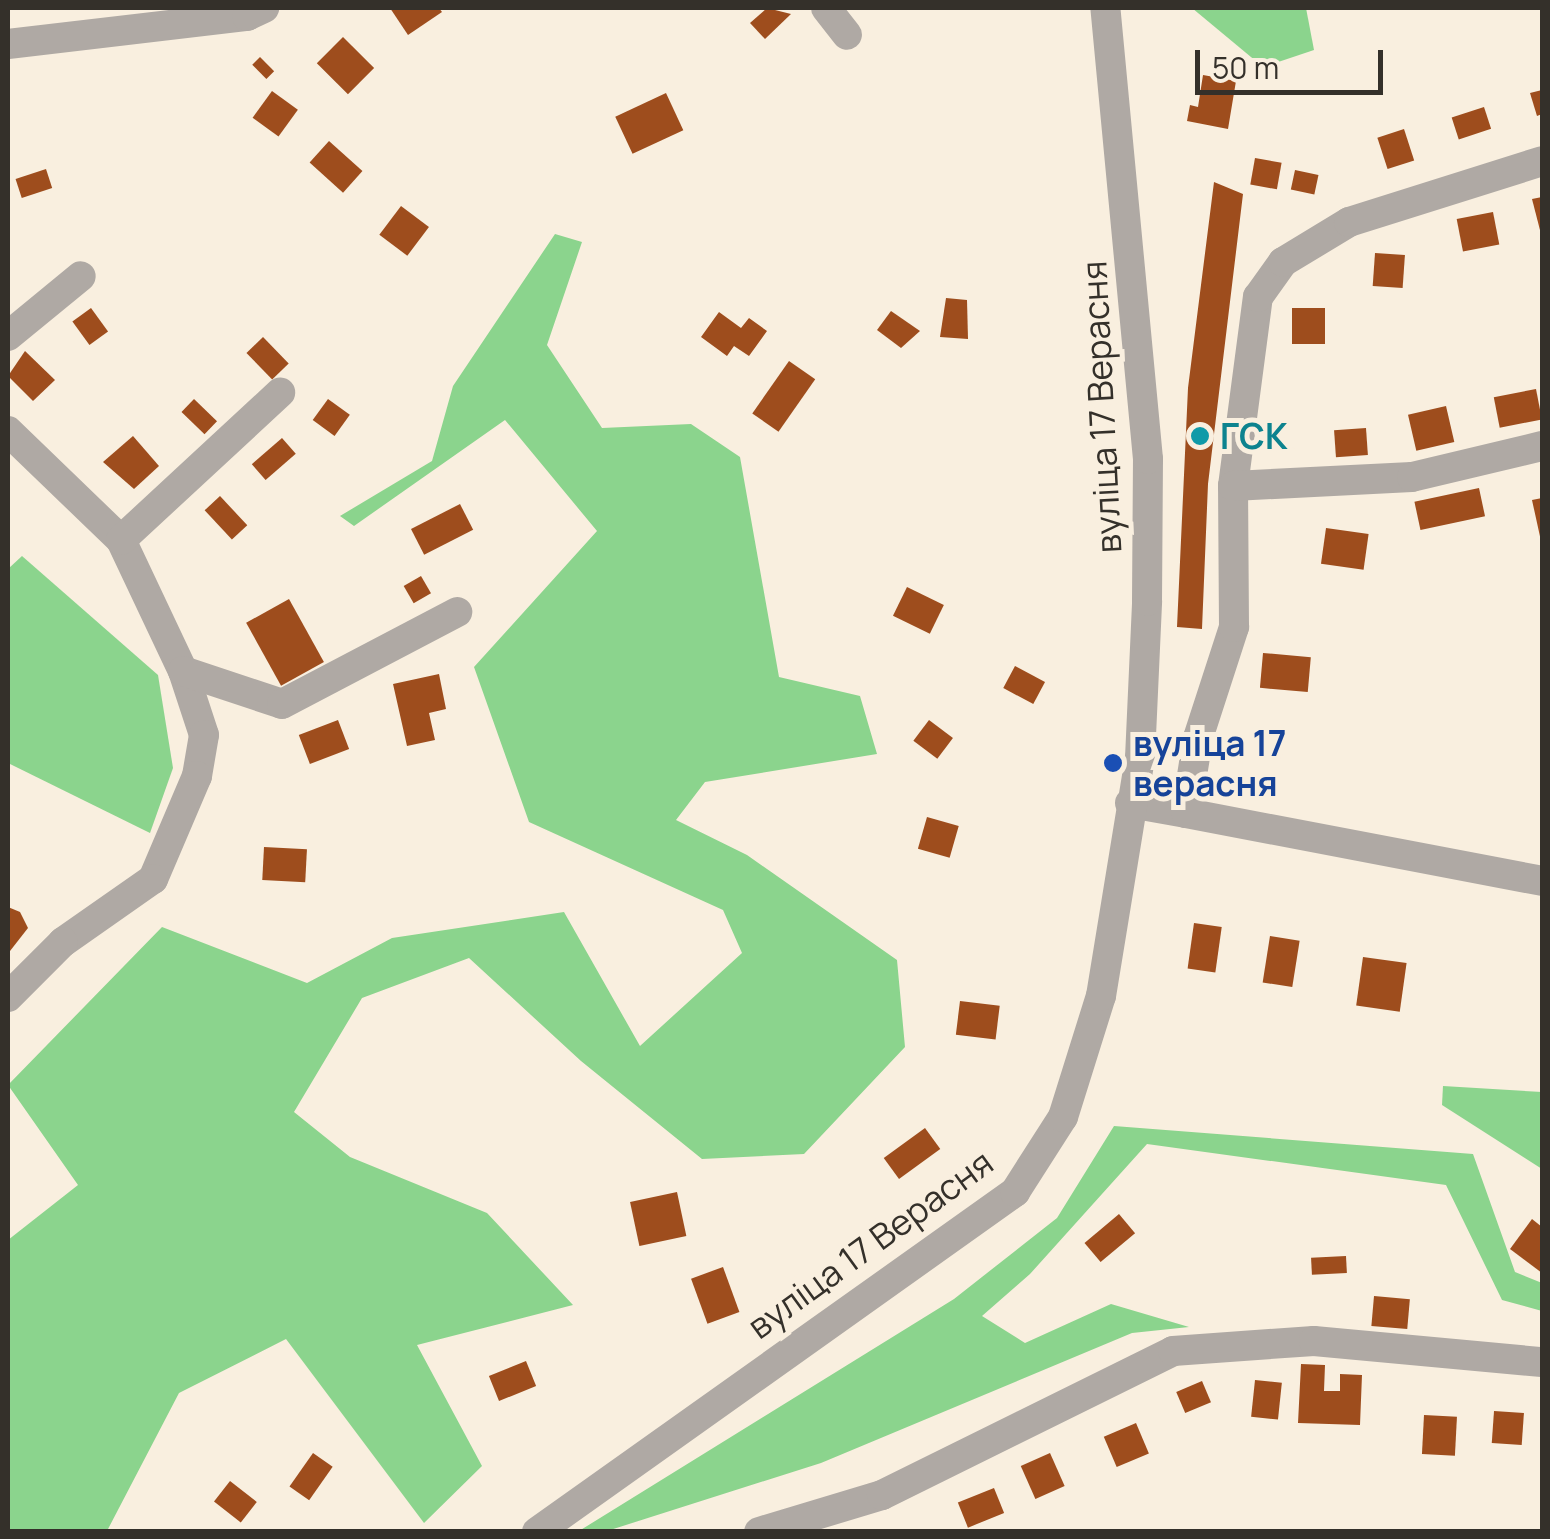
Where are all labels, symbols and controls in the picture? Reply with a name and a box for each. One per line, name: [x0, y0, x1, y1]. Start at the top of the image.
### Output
scale bar: [1200, 30, 1388, 92]
text: 50 m: [1212, 47, 1279, 88]
street label: вуліца 17 Верасня: [1072, 260, 1130, 554]
place label: ГСК: [1220, 415, 1288, 457]
marker: ГСК: [1189, 425, 1211, 447]
place label: вуліца 17 верасня: [1133, 722, 1286, 804]
marker: вуліца 17 верасня: [1102, 752, 1124, 774]
street label: вуліца 17 Верасня: [739, 1141, 1001, 1347]

